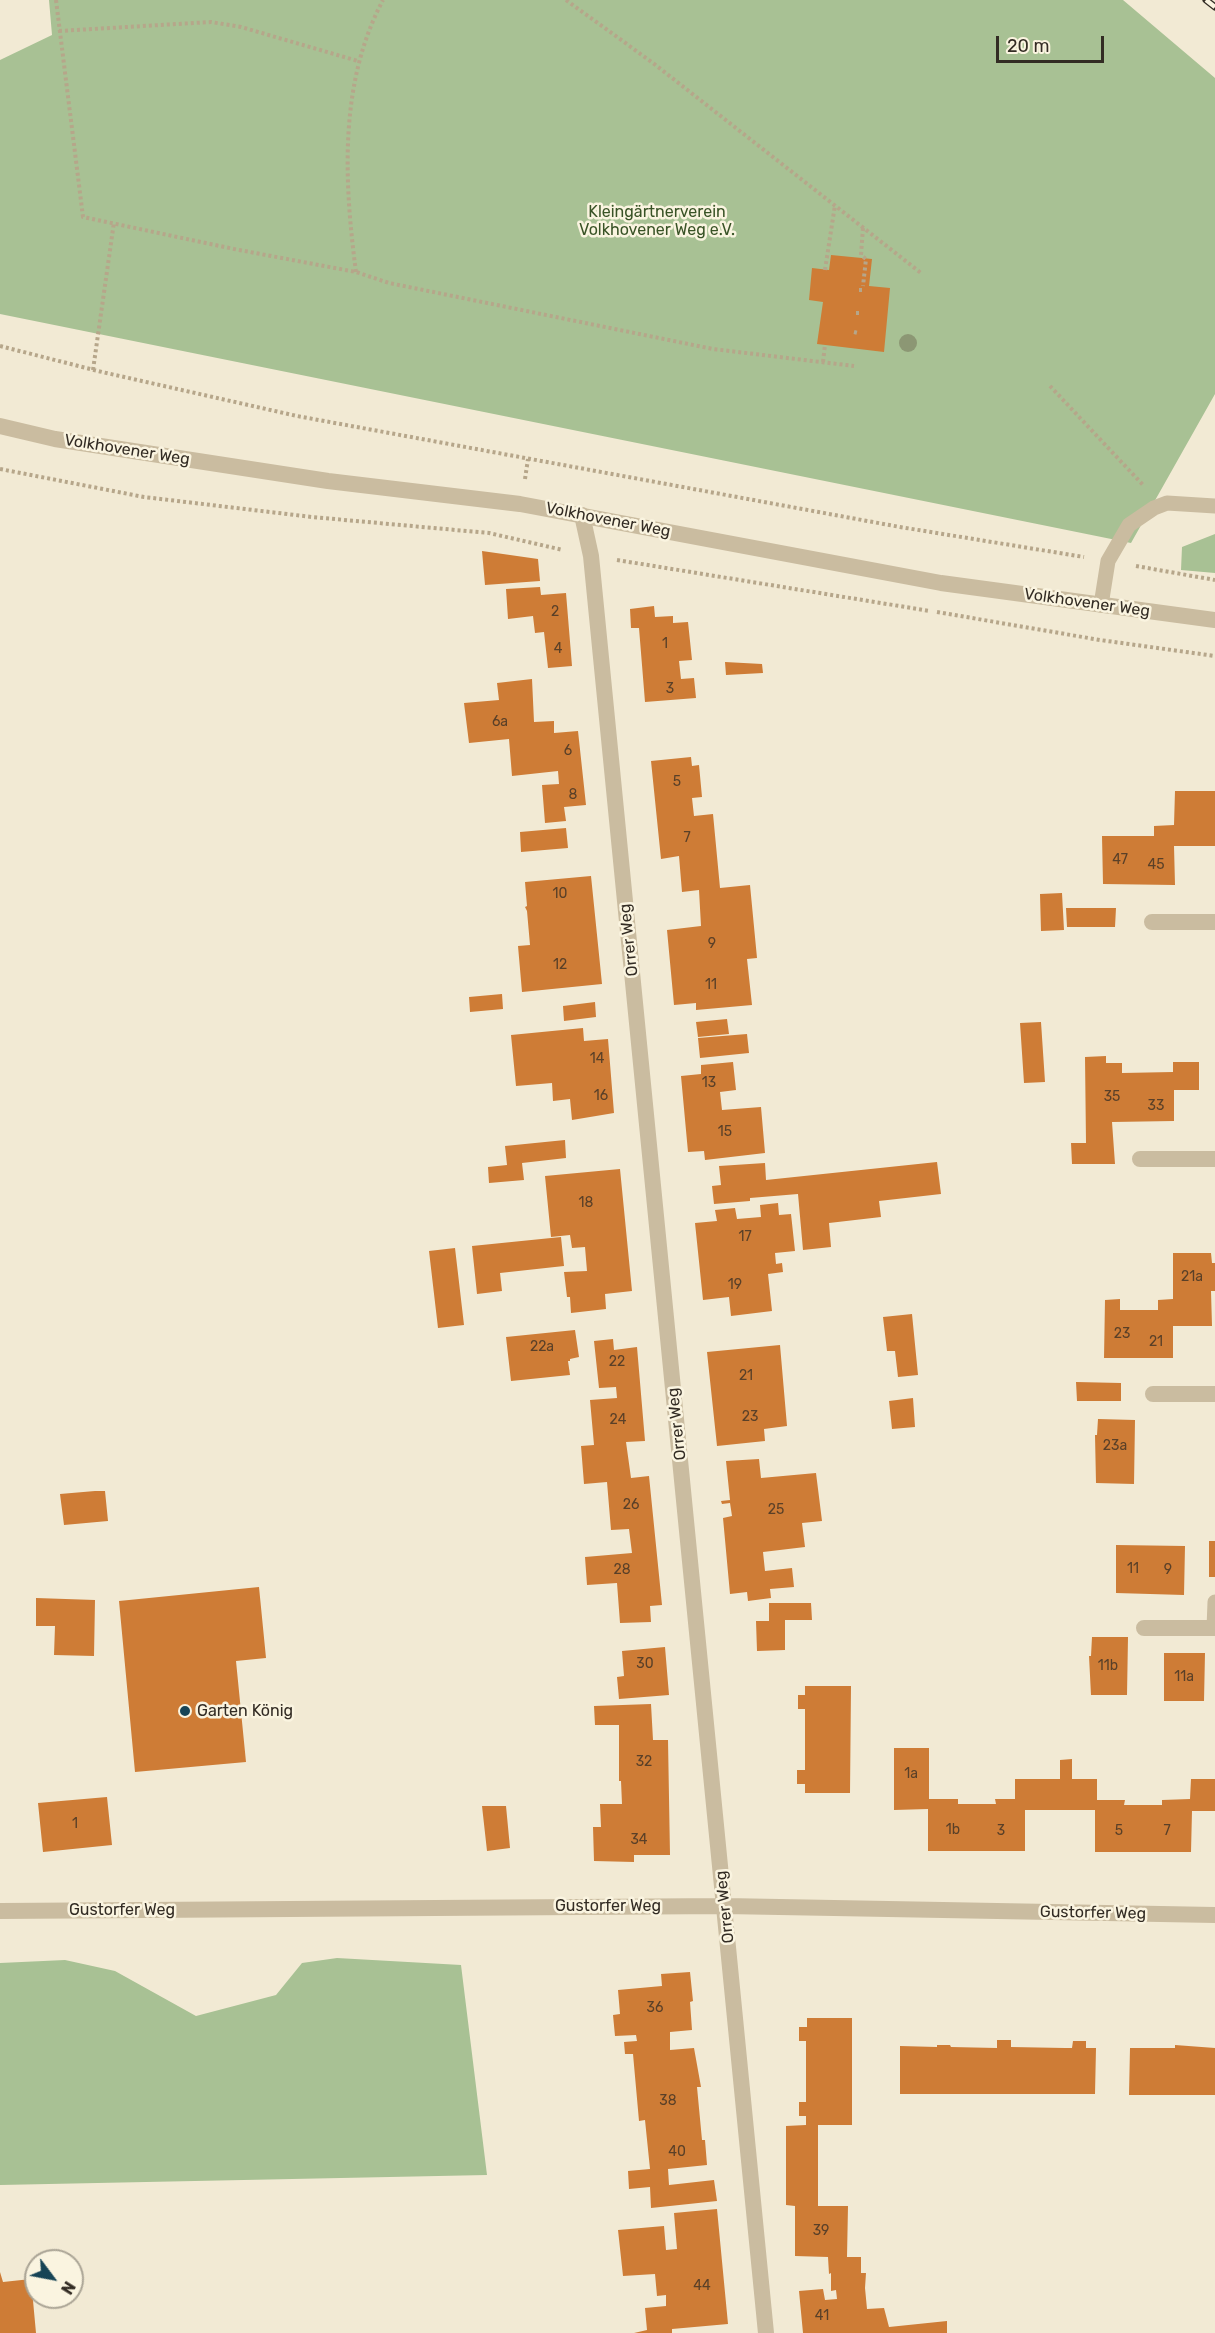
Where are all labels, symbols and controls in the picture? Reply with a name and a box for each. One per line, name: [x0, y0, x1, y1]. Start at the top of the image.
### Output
scale bar: [999, 24, 1107, 62]
text: 20 m: [1007, 35, 1049, 57]
park label: Kleingärtnerverein Volkhovener Weg e.V.: [579, 202, 735, 240]
street label: Volkhovener Weg: [63, 431, 191, 469]
street label: Volkhovener Weg: [544, 498, 672, 542]
street label: Volkhovener Weg: [1023, 585, 1151, 621]
house number: 2: [551, 604, 559, 620]
house number: 1: [662, 636, 668, 652]
house number: 4: [554, 641, 562, 657]
house number: 3: [666, 681, 674, 697]
house number: 6a: [492, 714, 508, 730]
house number: 6: [564, 743, 572, 759]
house number: 5: [673, 774, 681, 790]
house number: 8: [569, 787, 577, 803]
house number: 7: [683, 830, 691, 846]
house number: 47: [1112, 852, 1128, 868]
house number: 45: [1147, 857, 1165, 873]
house number: 10: [553, 886, 567, 902]
street label: Orrer Weg: [616, 903, 642, 977]
house number: 9: [708, 936, 716, 952]
house number: 12: [553, 957, 567, 973]
house number: 11: [705, 977, 717, 993]
house number: 14: [590, 1051, 604, 1067]
house number: 13: [702, 1075, 716, 1091]
house number: 16: [594, 1088, 608, 1104]
house number: 35: [1104, 1089, 1120, 1105]
house number: 33: [1148, 1098, 1164, 1114]
house number: 15: [718, 1124, 732, 1140]
house number: 18: [579, 1195, 593, 1211]
house number: 17: [738, 1229, 752, 1245]
house number: 21a: [1181, 1269, 1203, 1285]
house number: 19: [728, 1277, 742, 1293]
house number: 23: [1114, 1326, 1130, 1342]
house number: 21: [1149, 1334, 1163, 1350]
house number: 22a: [530, 1339, 554, 1355]
house number: 22: [609, 1354, 625, 1370]
house number: 21: [739, 1368, 753, 1384]
street label: Orrer Weg: [664, 1387, 690, 1461]
house number: 23: [742, 1409, 758, 1425]
house number: 24: [610, 1412, 626, 1428]
house number: 23a: [1103, 1438, 1127, 1454]
house number: 26: [623, 1497, 639, 1513]
house number: 25: [768, 1502, 784, 1518]
house number: 11: [1127, 1561, 1139, 1577]
house number: 28: [613, 1562, 631, 1578]
house number: 9: [1164, 1562, 1172, 1578]
house number: 30: [636, 1656, 654, 1672]
house number: 11b: [1098, 1658, 1118, 1674]
house number: 11a: [1174, 1669, 1194, 1685]
place label: Garten König: [197, 1701, 293, 1721]
marker: Garten König: [178, 1704, 192, 1718]
house number: 32: [636, 1754, 652, 1770]
house number: 1a: [904, 1766, 918, 1782]
house number: 1: [72, 1816, 78, 1832]
house number: 1b: [946, 1822, 960, 1838]
house number: 3: [997, 1823, 1005, 1839]
house number: 5: [1115, 1823, 1123, 1839]
house number: 7: [1163, 1823, 1171, 1839]
house number: 34: [630, 1832, 648, 1848]
street label: Orrer Weg: [712, 1870, 738, 1944]
street label: Gustorfer Weg: [555, 1896, 661, 1916]
street label: Gustorfer Weg: [69, 1900, 175, 1920]
street label: Gustorfer Weg: [1040, 1902, 1146, 1924]
house number: 36: [647, 2000, 663, 2016]
house number: 38: [659, 2093, 677, 2109]
house number: 40: [668, 2144, 686, 2160]
house number: 39: [813, 2223, 829, 2239]
north arrow: [24, 2249, 84, 2309]
text: N: [57, 2278, 79, 2298]
house number: 44: [693, 2278, 711, 2294]
house number: 41: [815, 2308, 829, 2324]

